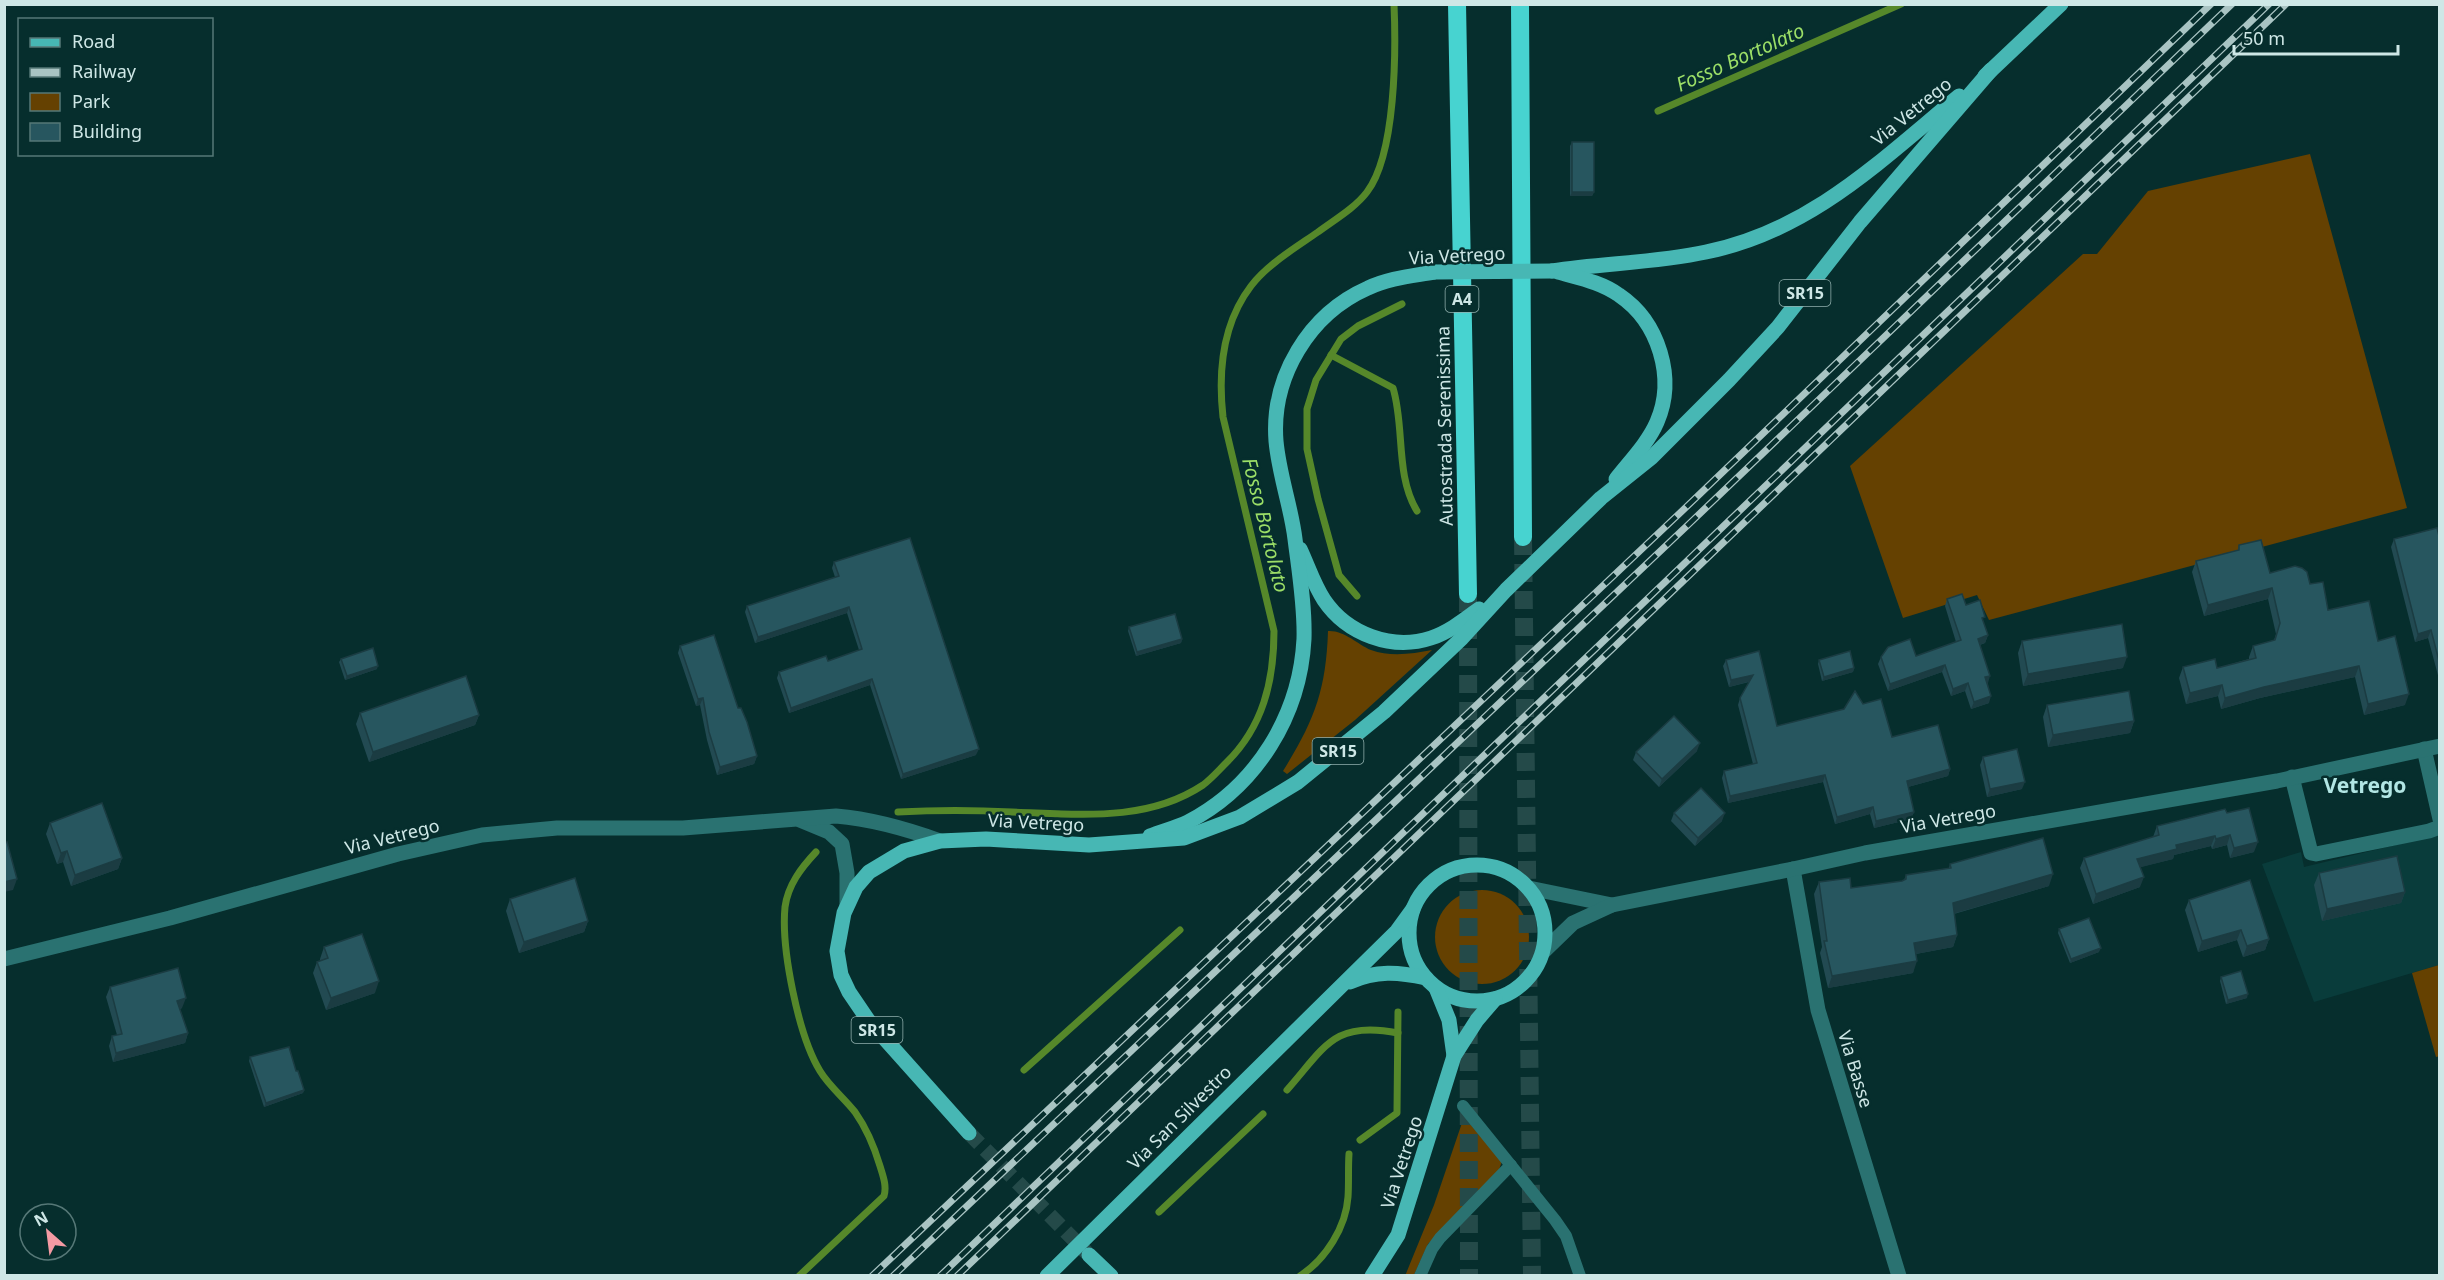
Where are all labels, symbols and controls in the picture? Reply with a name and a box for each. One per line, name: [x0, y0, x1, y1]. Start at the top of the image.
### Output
water label: Fosso Bortolato: [1671, 17, 1809, 97]
legend: [18, 18, 213, 156]
scale bar: [2234, 18, 2398, 56]
text: 50 m: [2243, 26, 2285, 50]
text: Road: [72, 29, 115, 53]
text: Railway: [72, 59, 137, 83]
street label: Via Vetrego: [1866, 71, 1956, 151]
text: Park: [72, 89, 110, 113]
text: Building: [72, 119, 142, 143]
street label: Via Vetrego: [1408, 240, 1506, 270]
road number: SR15: [1780, 280, 1830, 306]
road number: A4: [1446, 286, 1478, 312]
street label: Autostrada Serenissima: [1430, 326, 1458, 526]
water label: Fosso Bortolato: [1236, 455, 1296, 595]
road number: SR15: [1312, 738, 1364, 764]
district label: Vetrego: [2324, 771, 2406, 799]
street label: Via Vetrego: [1898, 798, 1998, 838]
street label: Via Vetrego: [987, 807, 1085, 837]
street label: Via Vetrego: [342, 813, 442, 859]
road number: SR15: [852, 1017, 902, 1043]
street label: Via Basse: [1833, 1028, 1879, 1110]
street label: Via San Silvestro: [1122, 1060, 1236, 1174]
street label: Via Vetrego: [1375, 1112, 1427, 1212]
north arrow: [18, 1202, 78, 1262]
text: N: [30, 1206, 52, 1232]

